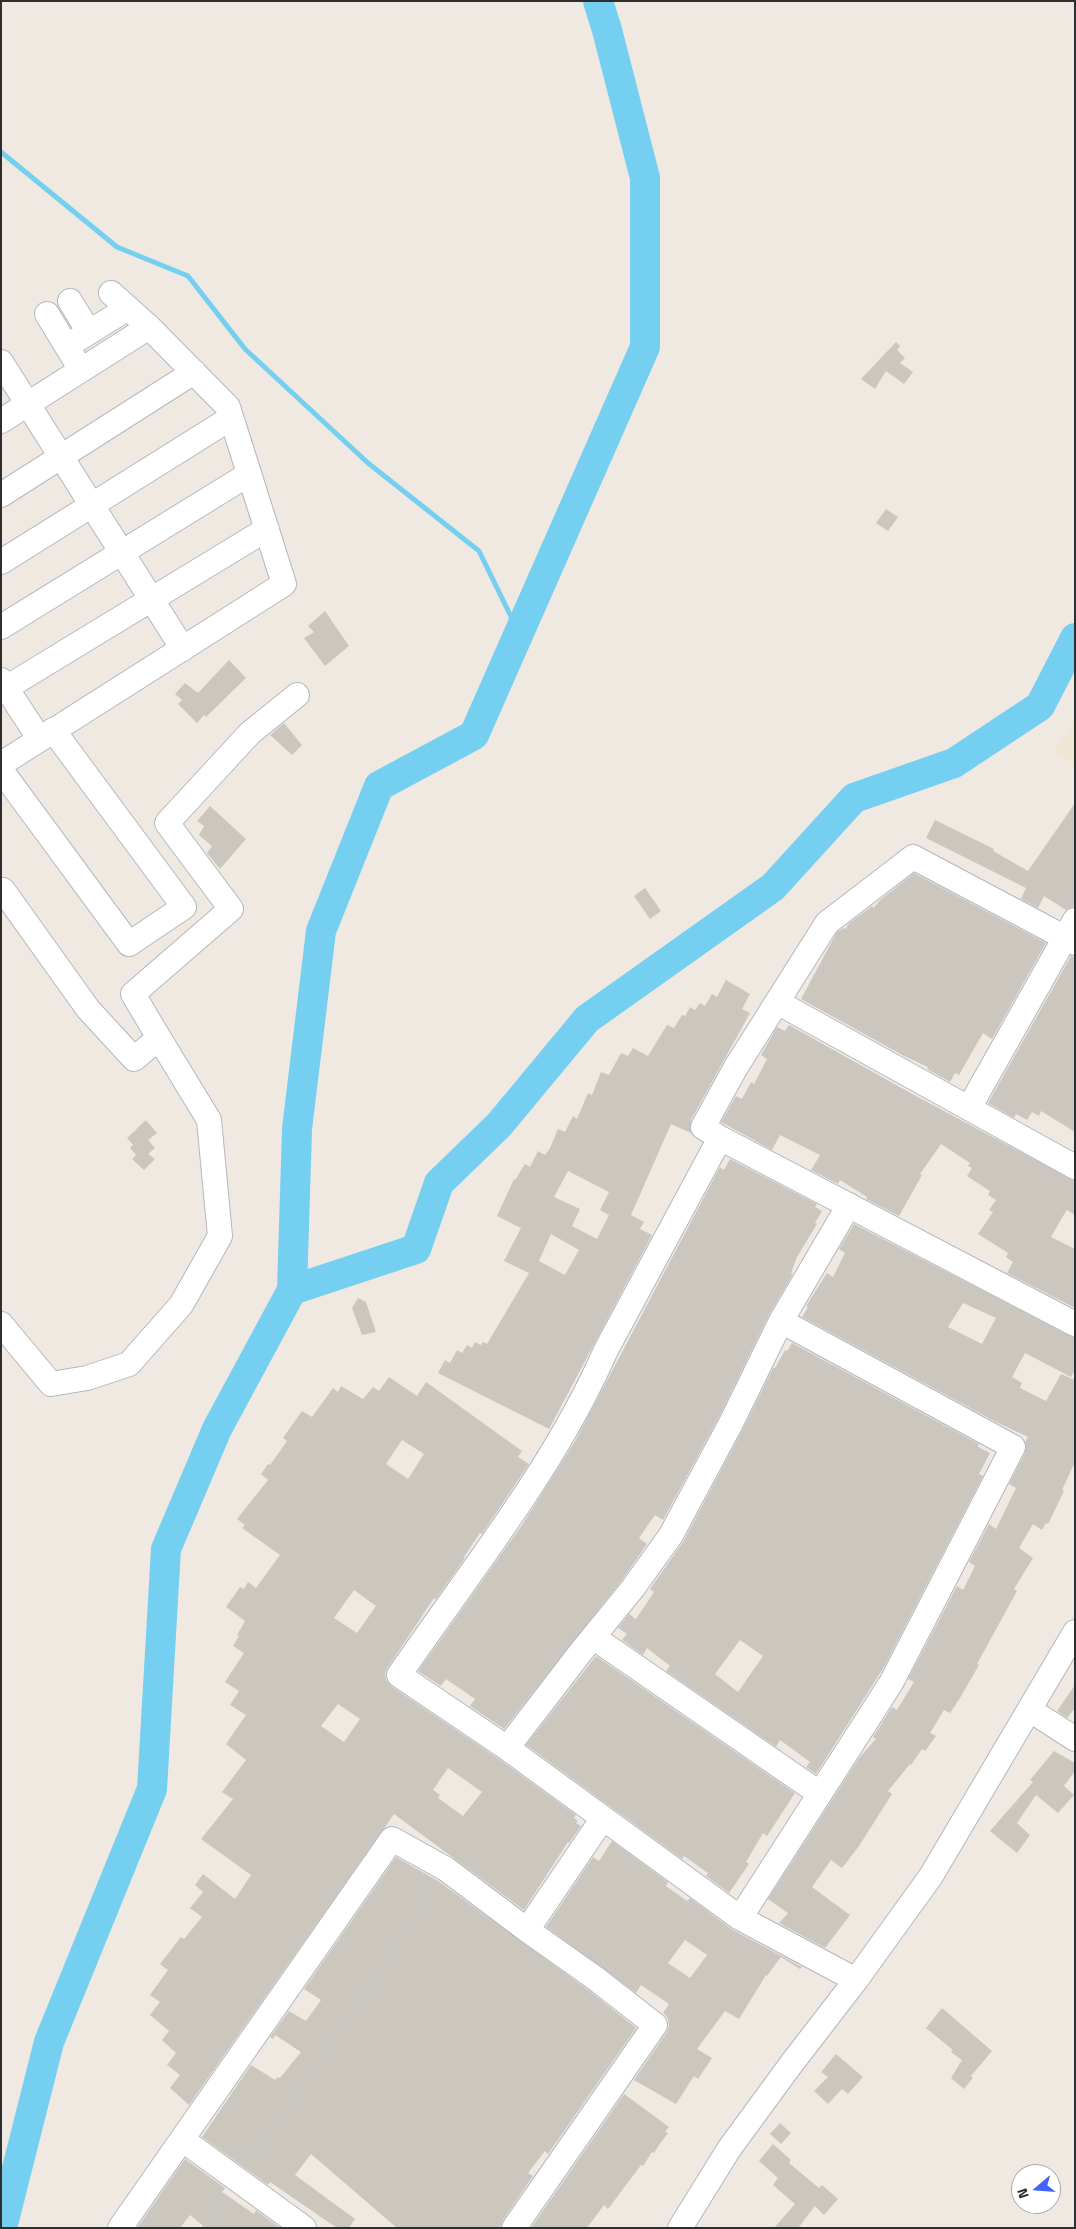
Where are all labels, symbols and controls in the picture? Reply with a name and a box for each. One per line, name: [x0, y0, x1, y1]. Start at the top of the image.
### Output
north arrow: [1011, 2164, 1061, 2214]
text: N: [1011, 2186, 1034, 2201]

